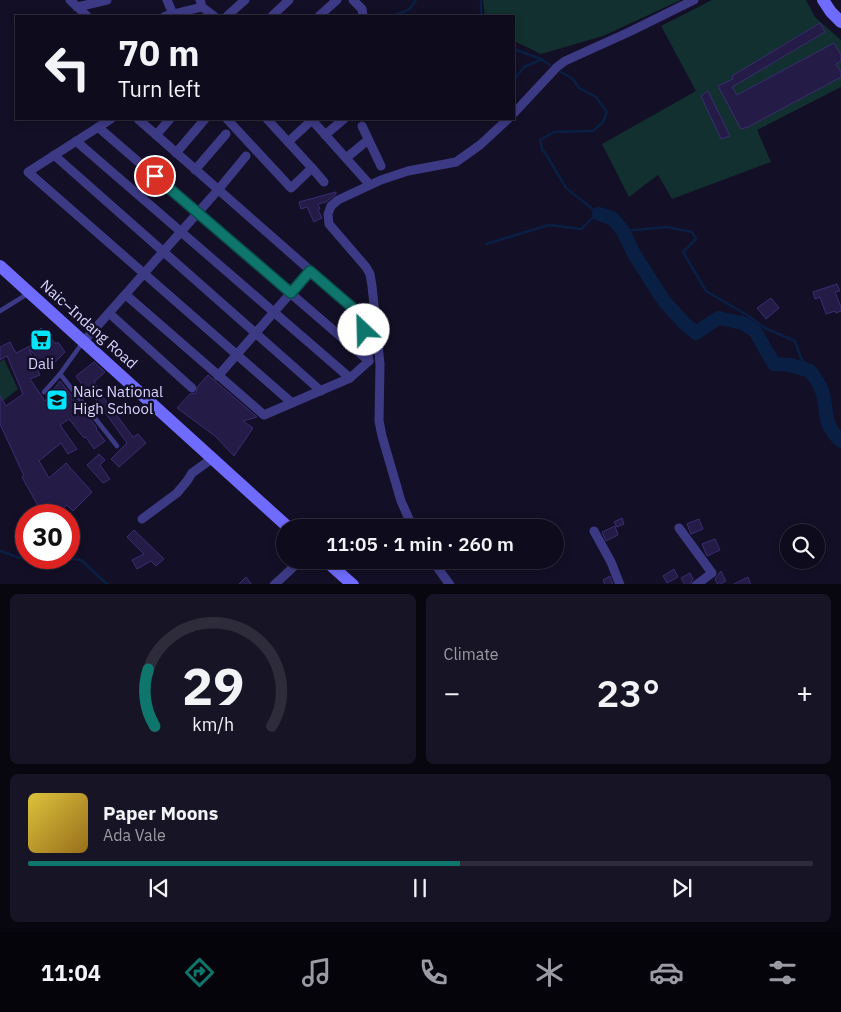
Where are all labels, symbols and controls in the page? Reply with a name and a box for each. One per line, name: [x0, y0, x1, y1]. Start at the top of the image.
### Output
text: 70 m: [118, 30, 200, 76]
icon: left: [35, 35, 100, 100]
text: Turn left: [118, 74, 201, 103]
pin: [134, 155, 176, 197]
icon: arrive: [141, 162, 169, 190]
street label: Naic–Indang Road: [37, 275, 141, 373]
position arrow: [337, 303, 389, 355]
supermarket icon: Dali: [29, 328, 53, 352]
place label: Dali: [28, 354, 54, 373]
place label: Naic National High School: [73, 382, 163, 418]
school or university icon: Naic National High School: [45, 388, 69, 412]
speed limit sign: 30: [15, 504, 80, 569]
map controls: [780, 524, 825, 569]
button: search: [780, 524, 825, 569]
text: 11:05 · 1 min · 260 m: [326, 532, 514, 556]
text: Climate: [444, 644, 499, 664]
text: 29: [182, 652, 244, 719]
text: 23°: [597, 668, 660, 717]
text: −: [444, 674, 460, 711]
text: +: [796, 674, 813, 711]
text: km/h: [192, 713, 234, 736]
text: Paper Moons: [103, 801, 218, 825]
text: Ada Vale: [103, 825, 166, 845]
icon: previous: [145, 874, 173, 902]
icon: pause: [406, 874, 434, 902]
icon: next: [668, 874, 696, 902]
icon: directions: [182, 955, 217, 990]
icon: music: [299, 955, 334, 990]
icon: phone: [416, 955, 451, 990]
icon: climate: [532, 955, 567, 990]
icon: car: [649, 955, 684, 990]
icon: filters: [765, 955, 800, 990]
text: 11:04: [41, 958, 101, 987]

